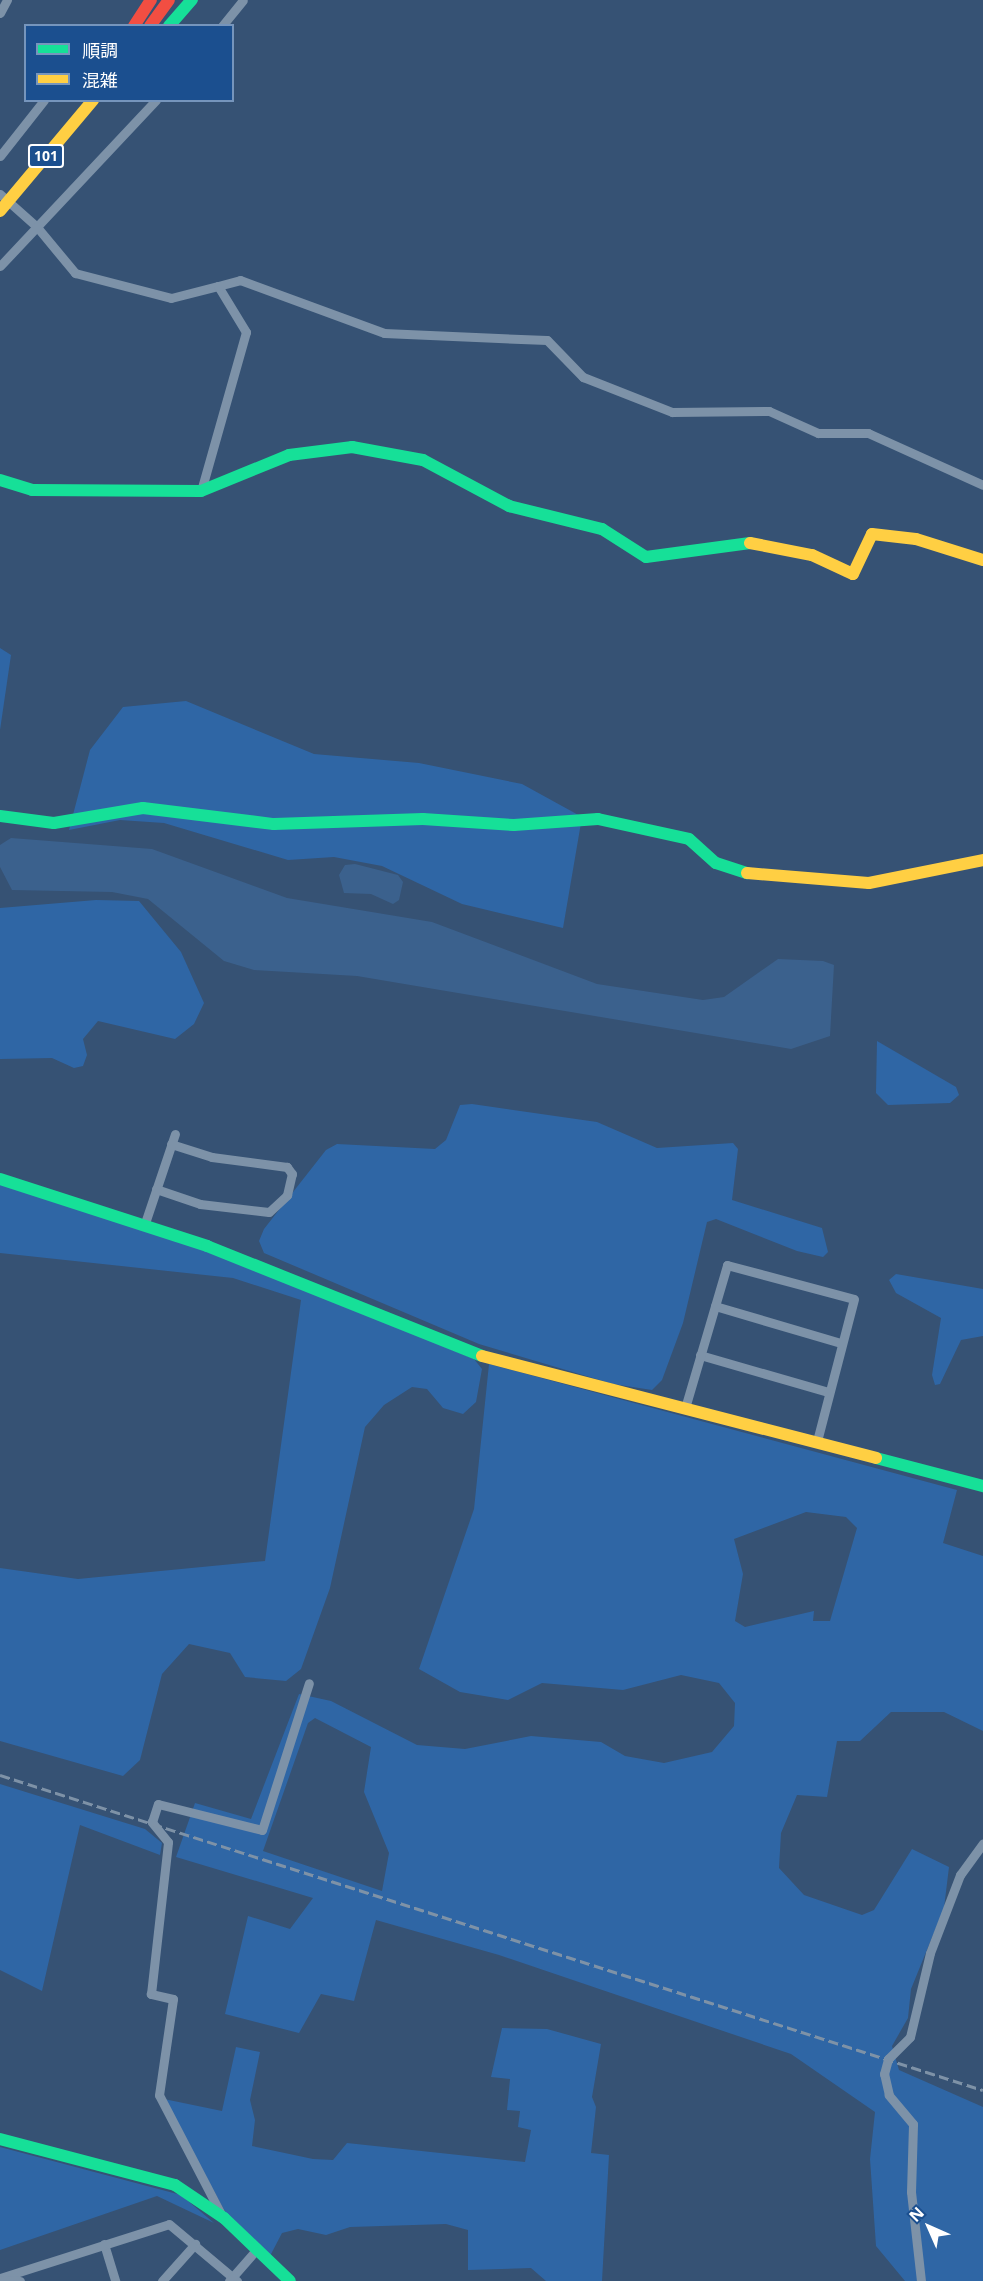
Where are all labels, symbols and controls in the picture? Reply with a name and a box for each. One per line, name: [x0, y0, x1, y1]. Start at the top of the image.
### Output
legend: [24, 24, 234, 102]
text: 順調: [82, 38, 118, 62]
text: 混雑: [82, 68, 118, 92]
road number: 101: [26, 145, 66, 167]
north arrow: [899, 2197, 959, 2257]
text: N: [904, 2202, 929, 2227]

